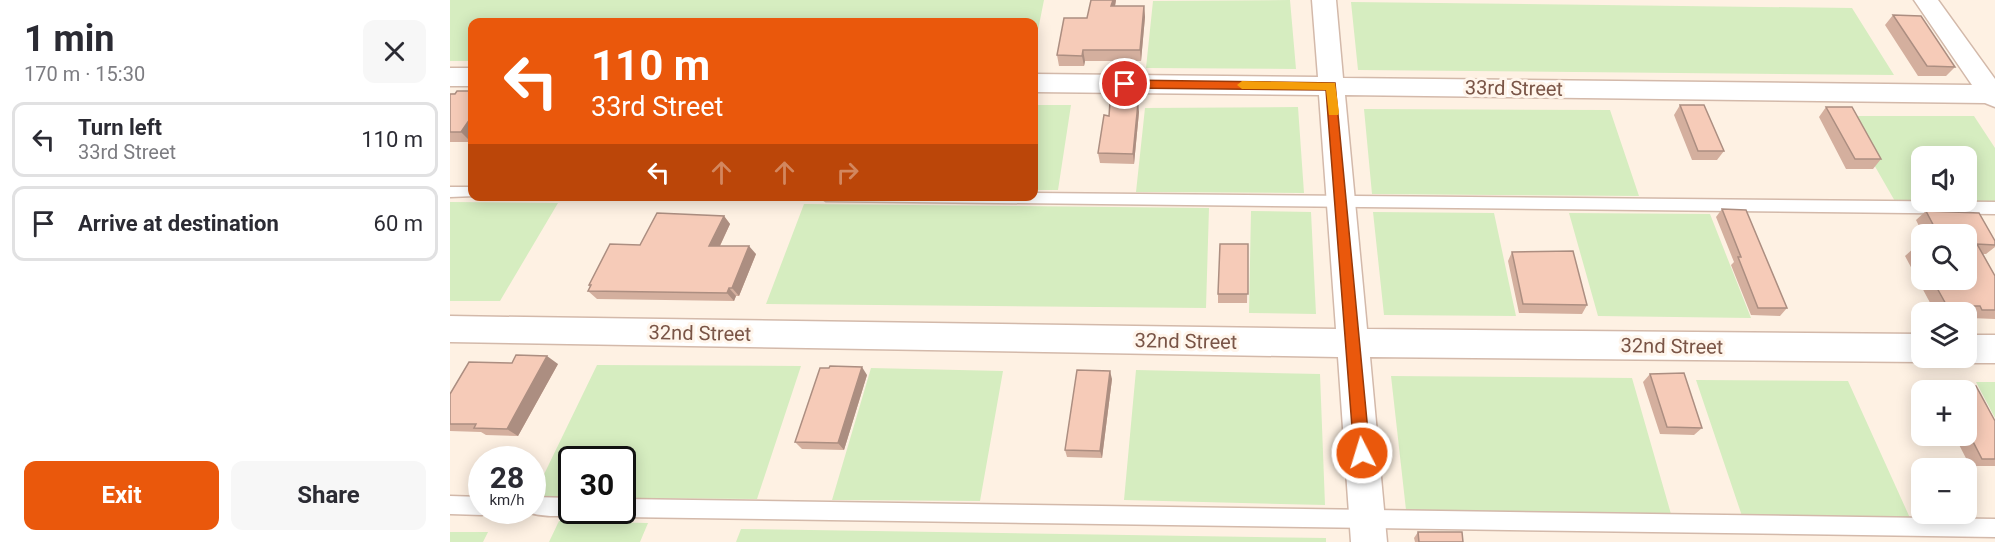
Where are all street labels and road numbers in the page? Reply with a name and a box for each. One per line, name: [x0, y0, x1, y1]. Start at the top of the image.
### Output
street label: 33rd Street: [1465, 75, 1563, 101]
street label: 32nd Street: [649, 320, 751, 346]
street label: 32nd Street: [1135, 328, 1237, 354]
street label: 32nd Street: [1621, 333, 1723, 359]

